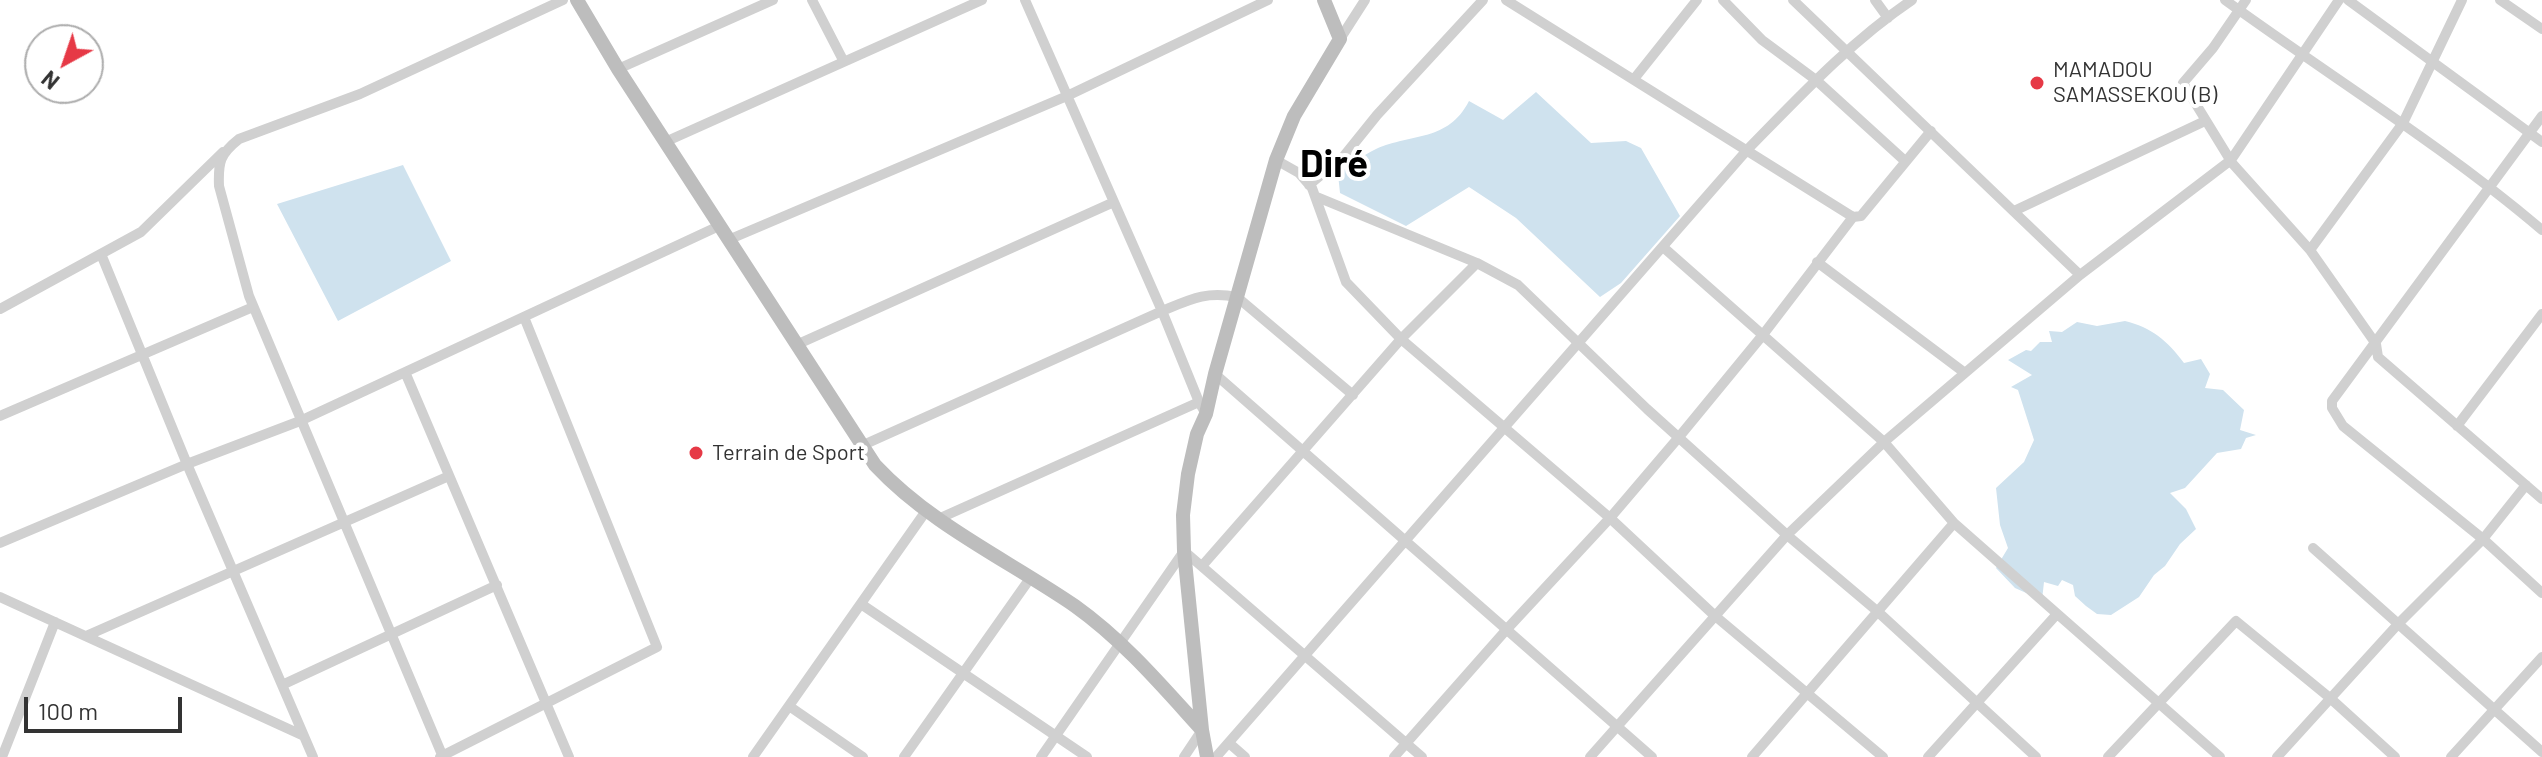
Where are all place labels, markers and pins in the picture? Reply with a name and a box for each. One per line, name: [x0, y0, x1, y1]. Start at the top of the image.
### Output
place label: MAMADOU SAMASSEKOU (B): [2053, 57, 2217, 108]
marker: MAMADOU SAMASSEKOU (B): [2028, 74, 2046, 92]
place label: Terrain de Sport: [712, 440, 865, 466]
marker: Terrain de Sport: [687, 444, 705, 462]

